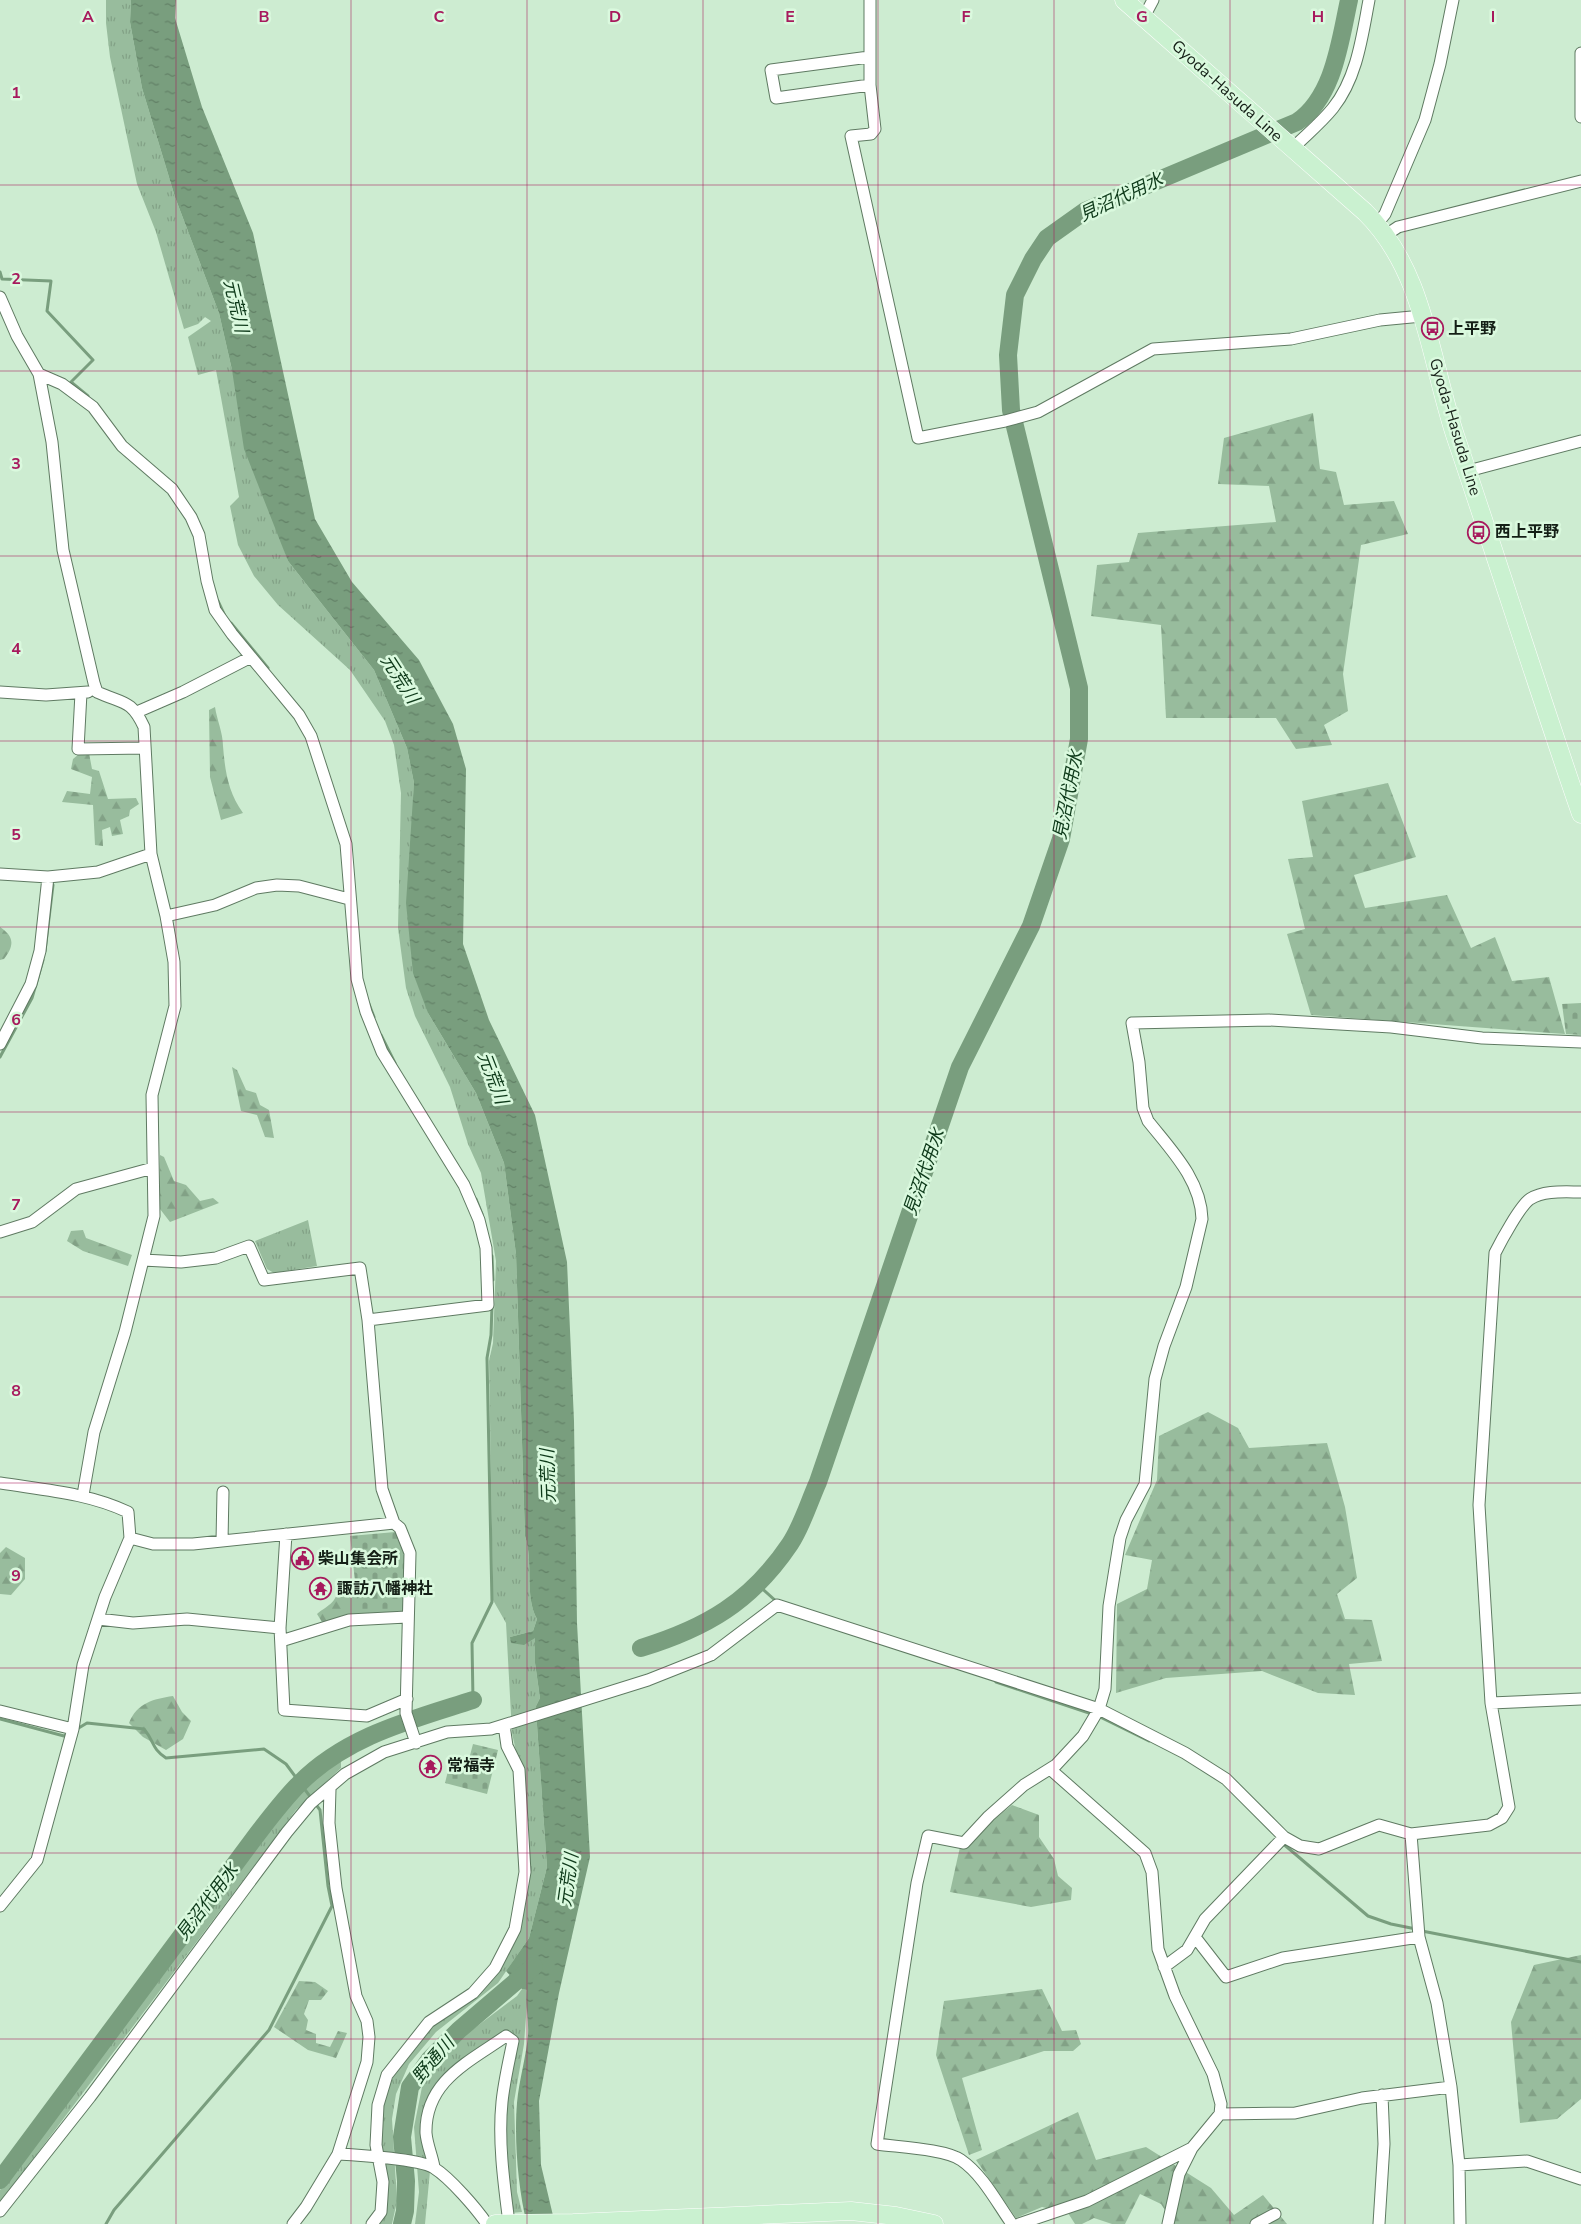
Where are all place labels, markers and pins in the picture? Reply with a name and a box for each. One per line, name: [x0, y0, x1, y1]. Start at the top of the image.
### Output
bus stop icon: 上平野: [1420, 317, 1444, 341]
place label: 上平野: [1448, 318, 1496, 340]
bus stop icon: 西上平野: [1467, 520, 1491, 544]
place label: 西上平野: [1495, 521, 1559, 543]
public building icon: 柴山集会所: [290, 1547, 314, 1571]
place label: 柴山集会所: [318, 1548, 398, 1570]
temple icon: 諏訪八幡神社: [309, 1577, 333, 1601]
place label: 諏訪八幡神社: [337, 1578, 433, 1600]
temple icon: 常福寺: [419, 1754, 443, 1778]
place label: 常福寺: [447, 1755, 495, 1777]

